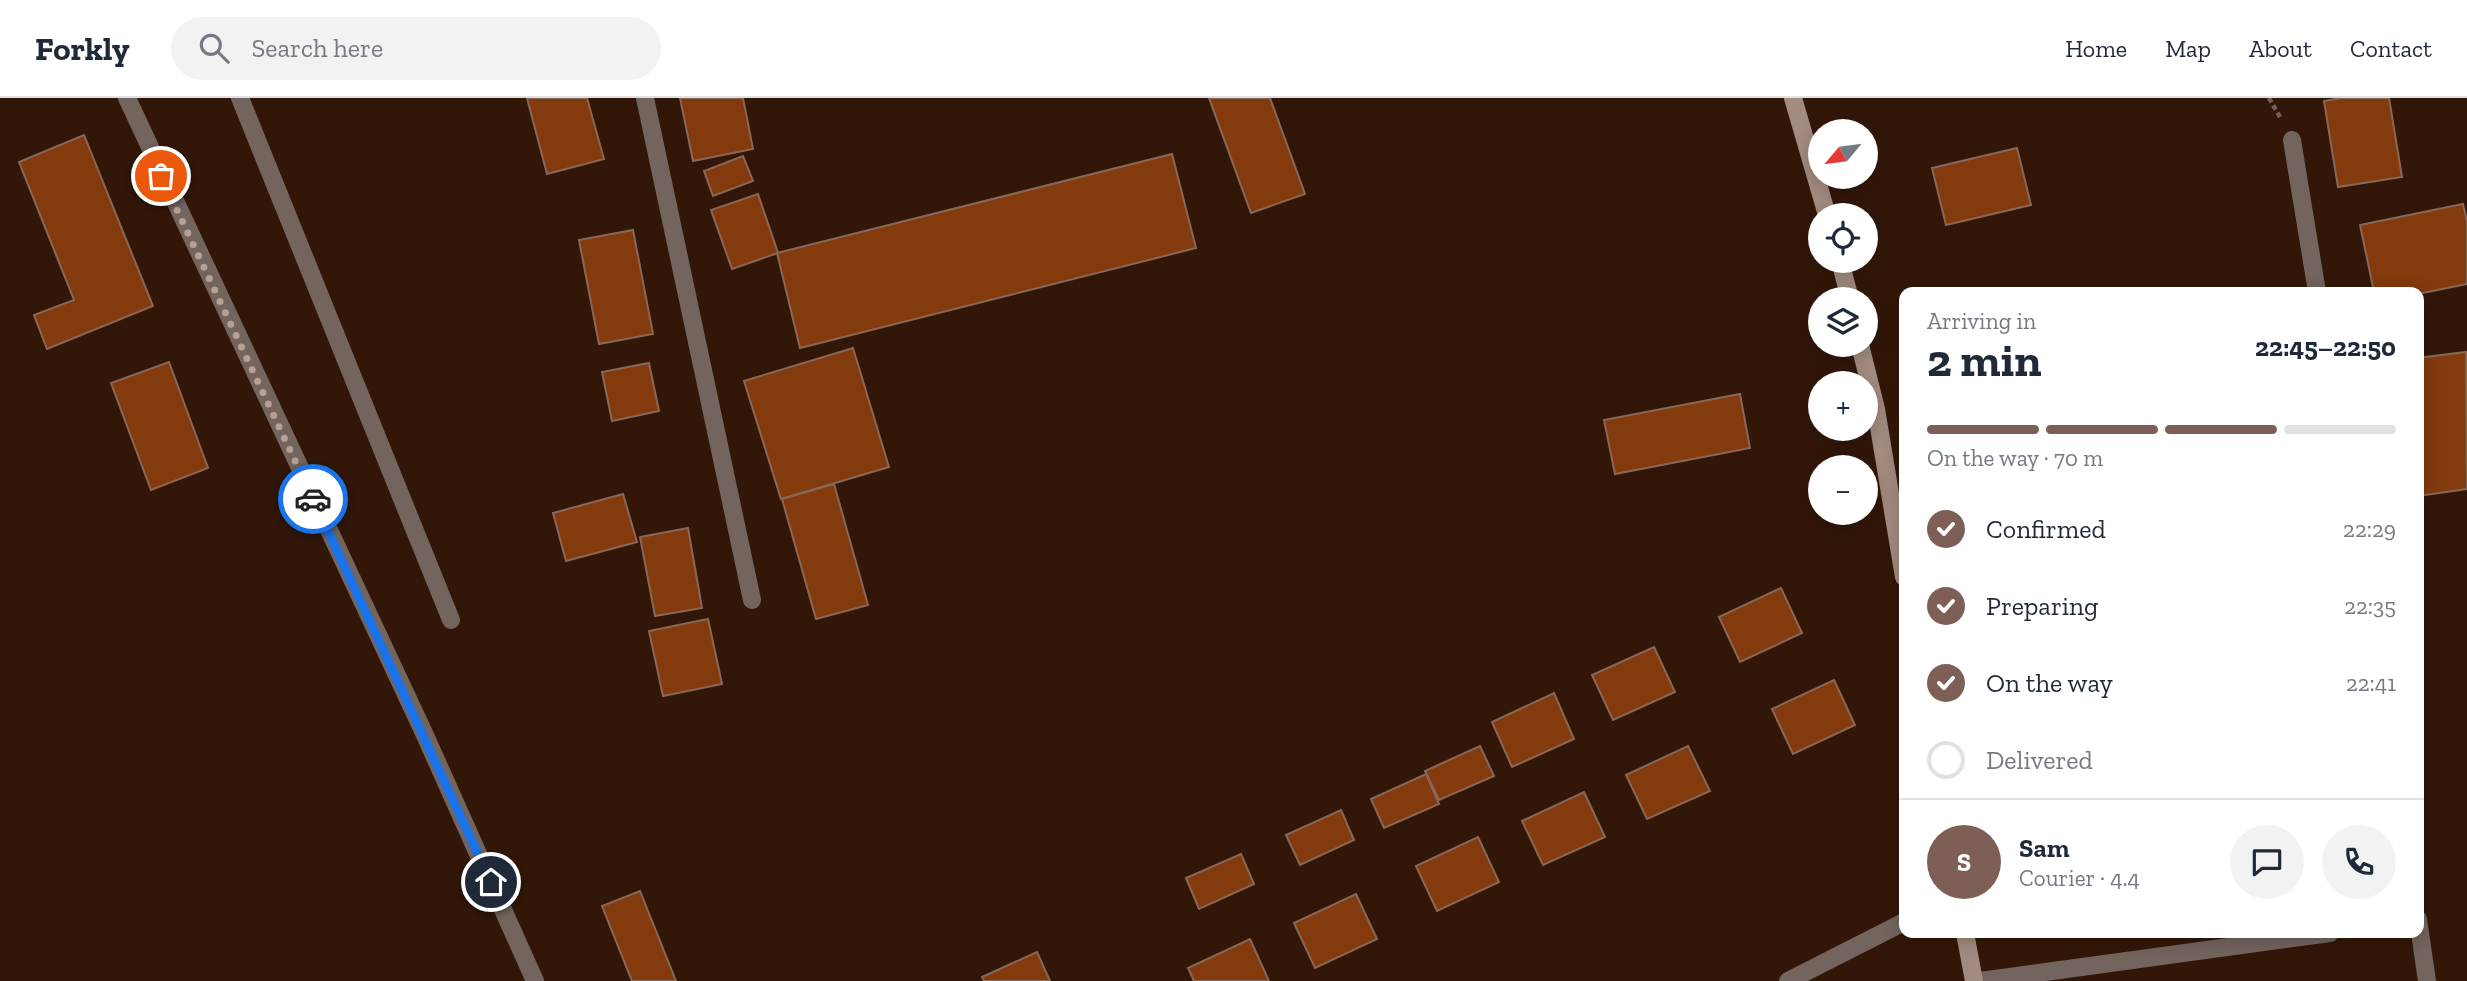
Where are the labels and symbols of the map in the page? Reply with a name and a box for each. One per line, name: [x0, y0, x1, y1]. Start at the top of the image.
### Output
north arrow: [1808, 119, 1878, 189]
pin: [131, 146, 191, 206]
courier: [278, 464, 348, 534]
pin: [461, 852, 521, 912]

